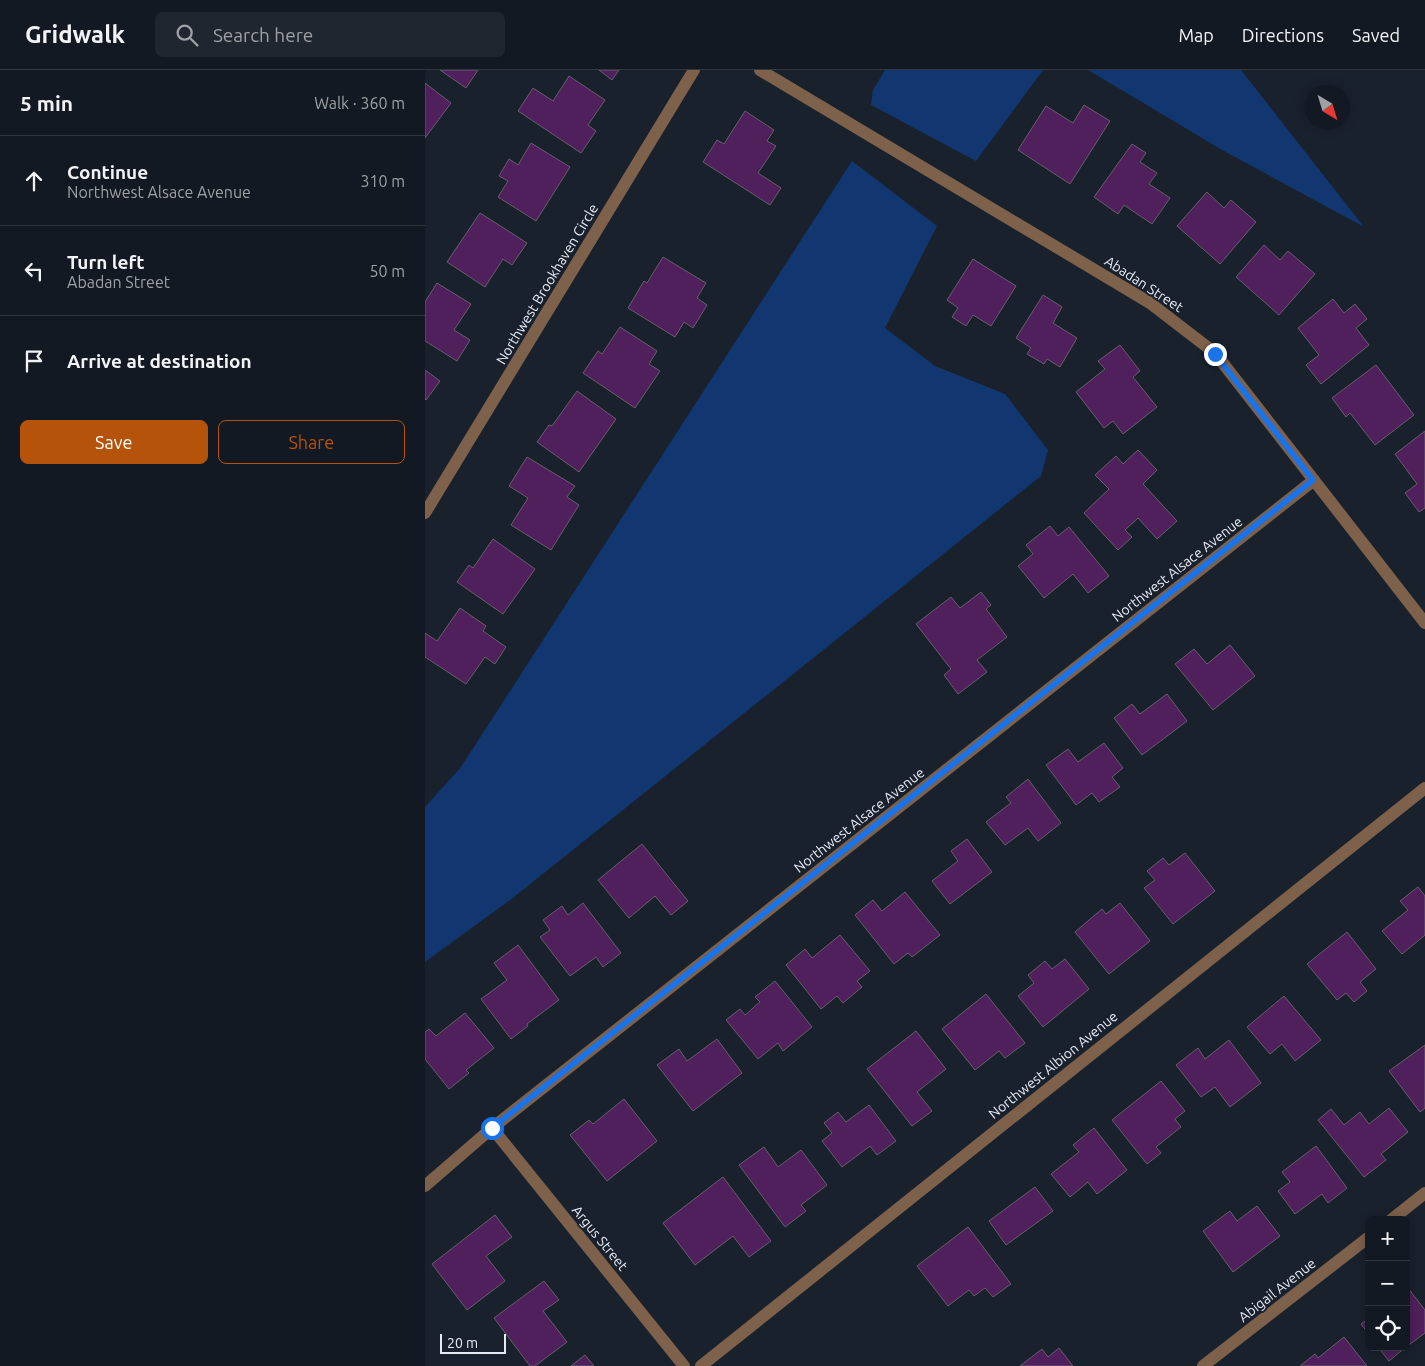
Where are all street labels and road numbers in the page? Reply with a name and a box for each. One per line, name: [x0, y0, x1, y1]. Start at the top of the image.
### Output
street label: Northwest Brookhaven Circle: [493, 201, 601, 367]
street label: Abadan Street: [1102, 253, 1187, 316]
street label: Northwest Alsace Avenue: [1109, 513, 1245, 625]
street label: Northwest Alsace Avenue: [791, 764, 927, 876]
street label: Northwest Albion Avenue: [985, 1008, 1121, 1122]
street label: Argus Street: [569, 1202, 631, 1274]
street label: Abigail Avenue: [1235, 1255, 1319, 1325]

